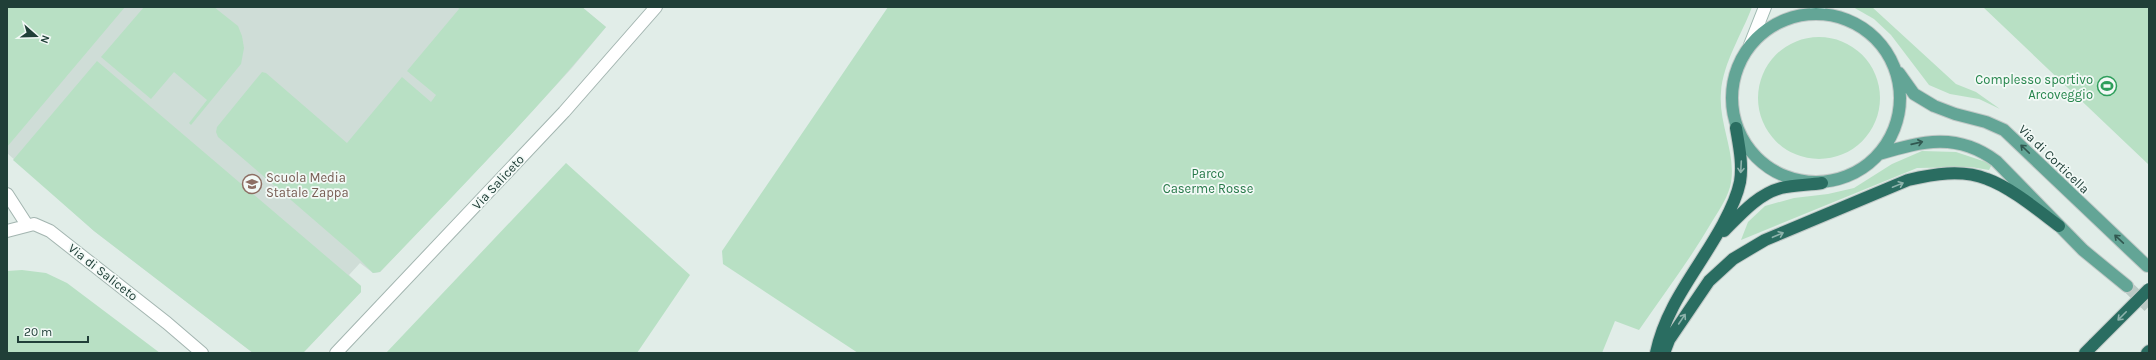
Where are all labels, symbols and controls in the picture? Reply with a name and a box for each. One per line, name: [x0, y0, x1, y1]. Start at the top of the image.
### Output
north arrow: [16, 16, 56, 56]
text: N: [37, 33, 52, 45]
place label: Complesso sportivo Arcoveggio: [1975, 72, 2093, 102]
sports icon: Complesso sportivo Arcoveggio: [2096, 75, 2118, 97]
street label: Via di Corticella: [2016, 121, 2092, 197]
one-way arrow: [1910, 139, 1923, 147]
one-way arrow: [2020, 144, 2030, 154]
street label: Via Saliceto: [469, 152, 527, 212]
one-way arrow: [1738, 160, 1745, 173]
park label: Parco Caserme Rosse: [1163, 166, 1254, 196]
place label: Scuola Media Statale Zappa: [266, 170, 349, 200]
school or university icon: Scuola Media Statale Zappa: [241, 173, 263, 195]
one-way arrow: [1891, 180, 1903, 188]
one-way arrow: [1772, 231, 1784, 238]
one-way arrow: [2114, 235, 2124, 244]
street label: Via di Saliceto: [65, 240, 141, 304]
one-way arrow: [2117, 311, 2127, 321]
one-way arrow: [1679, 313, 1687, 325]
scale bar: [18, 318, 88, 344]
text: 20 m: [24, 325, 52, 339]

